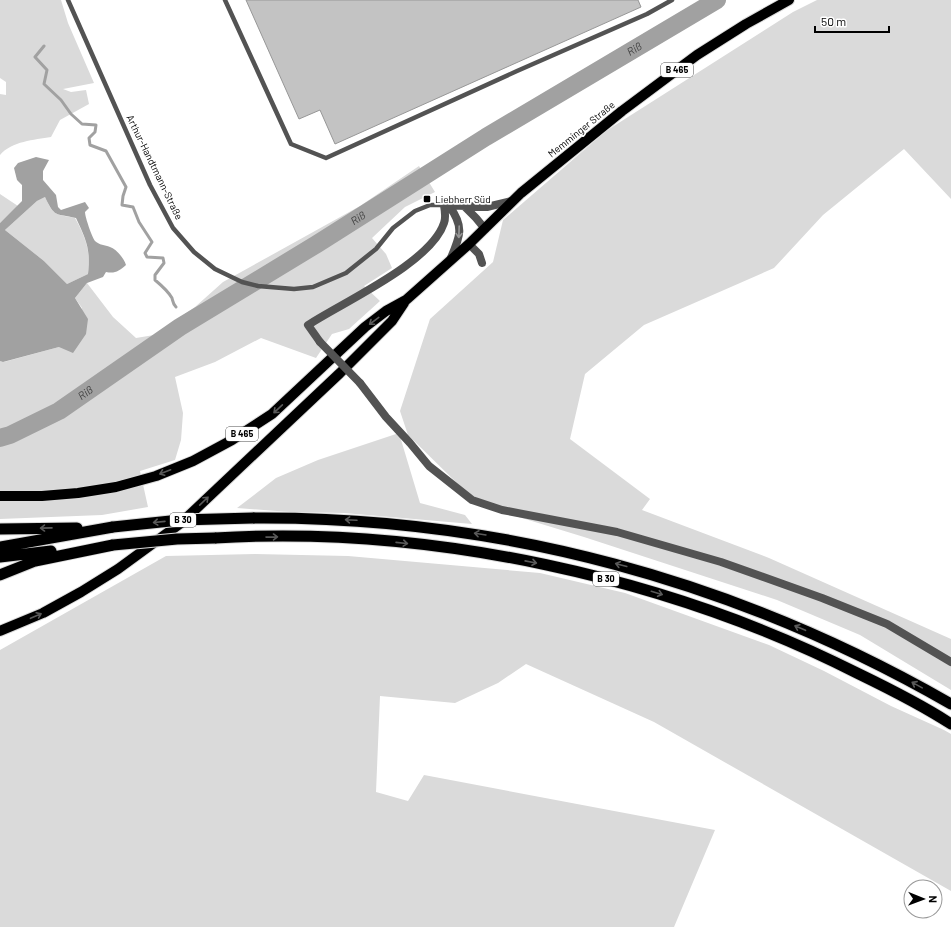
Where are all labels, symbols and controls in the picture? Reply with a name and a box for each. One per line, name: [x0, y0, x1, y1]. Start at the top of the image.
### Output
scale bar: [815, 8, 889, 34]
text: 50 m: [821, 14, 846, 28]
water label: Riß: [624, 39, 644, 58]
road number: B 465: [661, 63, 693, 77]
street label: Memminger Straße: [545, 98, 617, 160]
street label: Arthur-Handtmann-Straße: [124, 113, 186, 221]
place label: Liebherr Süd: [435, 193, 491, 205]
marker: Liebherr Süd: [422, 194, 432, 204]
water label: Riß: [348, 208, 368, 227]
one-way arrow: [455, 226, 462, 239]
one-way arrow: [368, 317, 379, 325]
water label: Riß: [75, 383, 95, 402]
one-way arrow: [273, 404, 283, 413]
road number: B 465: [226, 427, 258, 441]
one-way arrow: [160, 469, 172, 477]
one-way arrow: [198, 497, 208, 506]
road number: B 30: [170, 513, 196, 527]
one-way arrow: [345, 517, 358, 524]
one-way arrow: [152, 518, 165, 526]
one-way arrow: [40, 525, 53, 532]
one-way arrow: [474, 530, 487, 538]
one-way arrow: [265, 533, 278, 540]
one-way arrow: [395, 539, 408, 547]
one-way arrow: [524, 558, 537, 566]
one-way arrow: [614, 561, 627, 568]
road number: B 30: [593, 572, 619, 586]
one-way arrow: [650, 590, 663, 597]
one-way arrow: [29, 611, 41, 619]
one-way arrow: [795, 624, 807, 631]
one-way arrow: [911, 681, 923, 689]
north arrow: [903, 879, 943, 919]
text: N: [927, 895, 940, 903]

